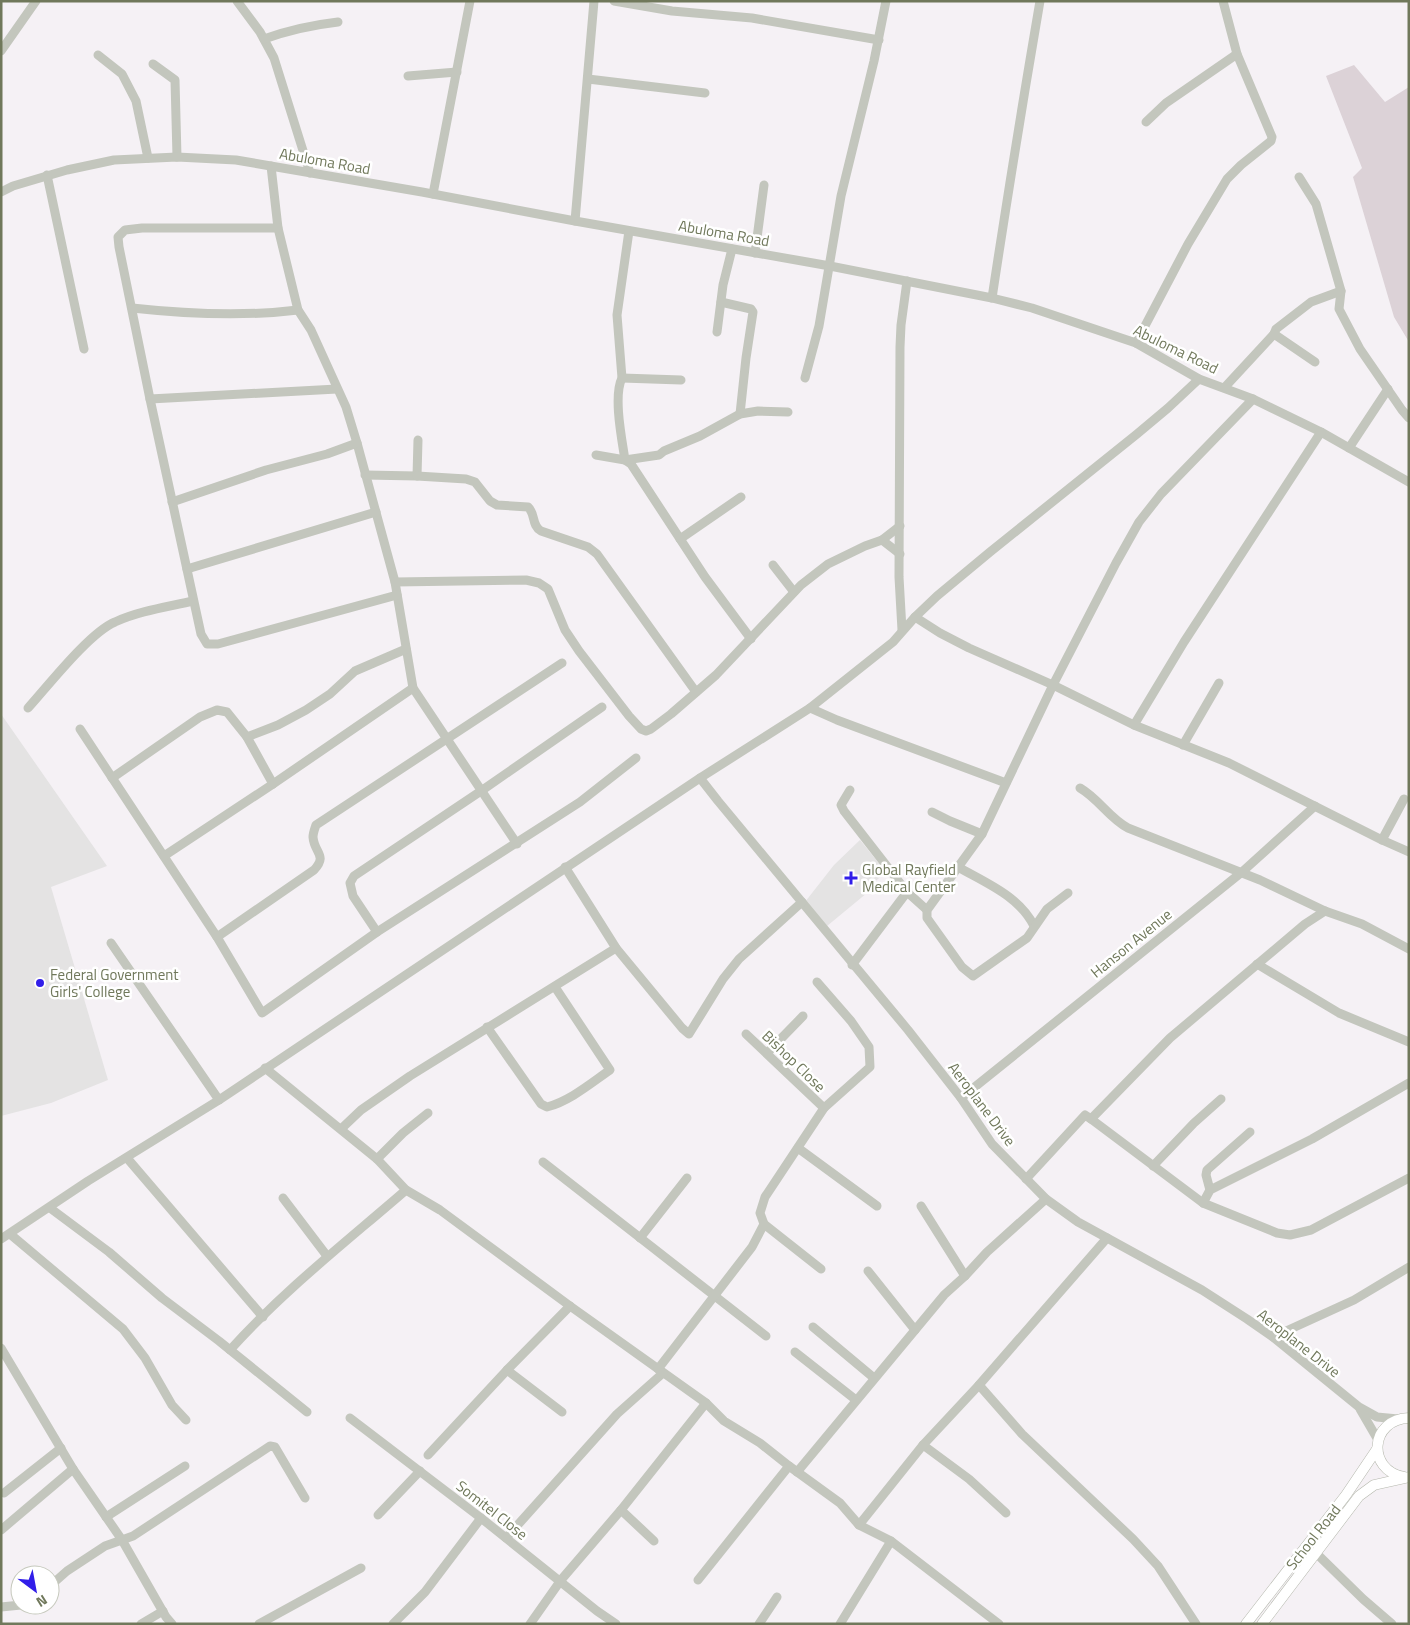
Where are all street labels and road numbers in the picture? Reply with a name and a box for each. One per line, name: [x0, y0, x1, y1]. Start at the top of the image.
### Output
street label: Abuloma Road: [278, 142, 372, 180]
street label: Abuloma Road: [677, 214, 771, 252]
street label: Abuloma Road: [1130, 318, 1222, 380]
street label: Hanson Avenue: [1085, 903, 1177, 983]
street label: Bishop Close: [757, 1025, 831, 1097]
street label: Aeroplane Drive: [943, 1057, 1021, 1151]
street label: Aeroplane Drive: [1253, 1303, 1345, 1383]
street label: Somitel Close: [451, 1475, 533, 1545]
street label: School Road: [1280, 1499, 1346, 1575]

